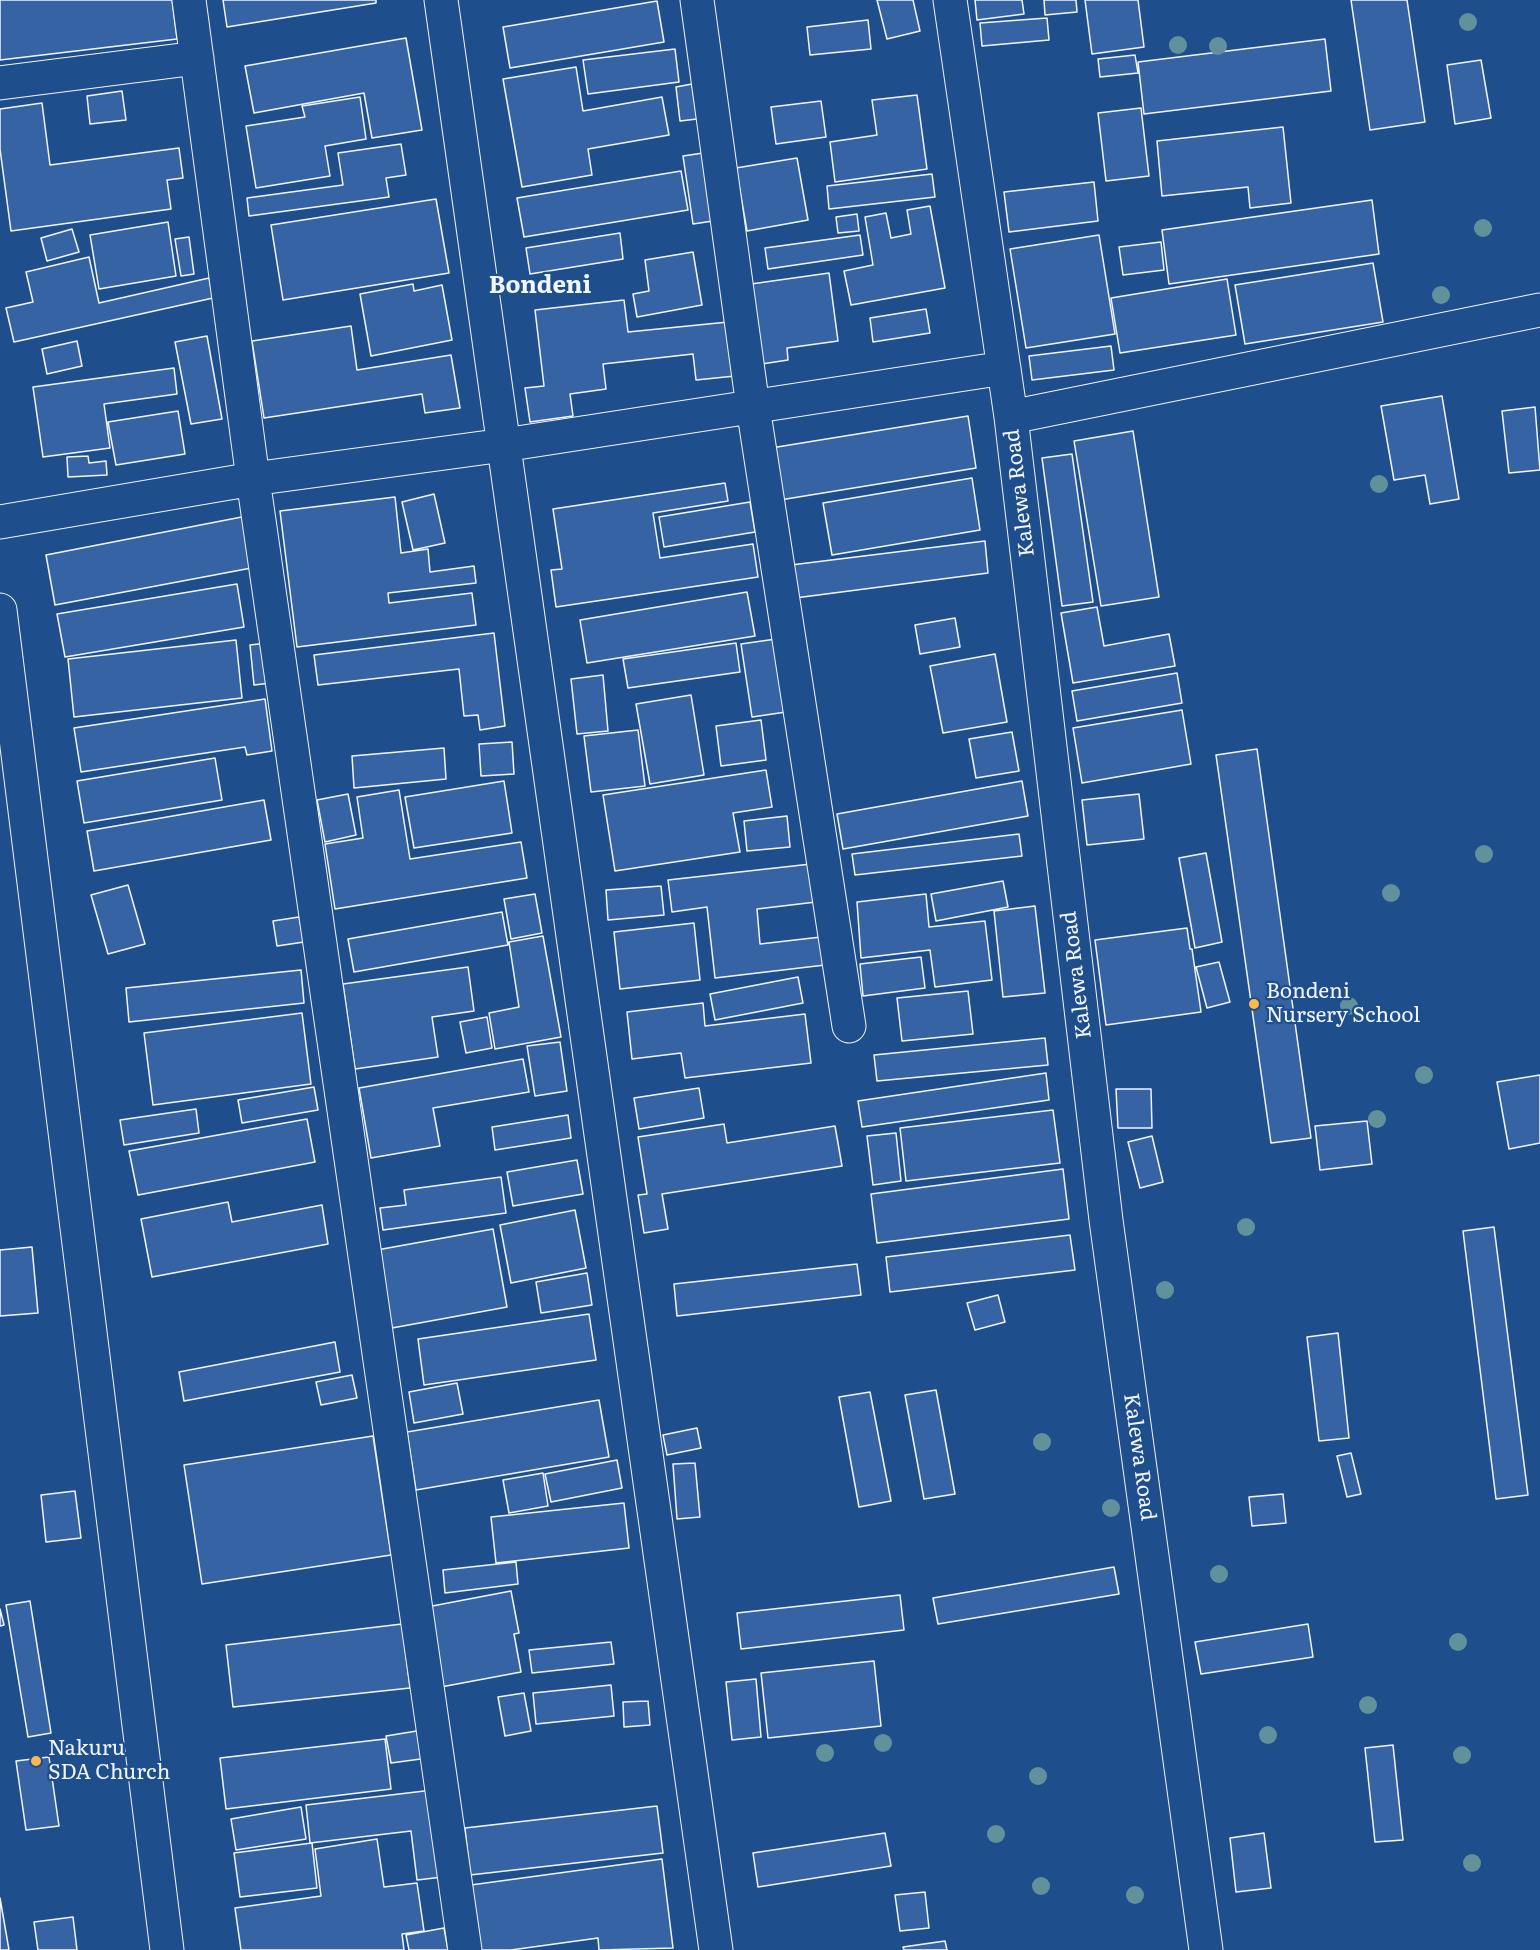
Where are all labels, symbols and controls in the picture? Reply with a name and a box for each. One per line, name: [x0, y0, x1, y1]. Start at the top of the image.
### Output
district label: Bondeni: [489, 272, 591, 300]
street label: Kalewa Road: [1000, 428, 1040, 558]
street label: Kalewa Road: [1057, 910, 1097, 1040]
place label: Bondeni Nursery School: [1266, 979, 1420, 1029]
marker: Bondeni Nursery School: [1247, 997, 1261, 1011]
street label: Kalewa Road: [1118, 1392, 1160, 1522]
place label: Nakuru SDA Church: [48, 1736, 170, 1786]
marker: Nakuru SDA Church: [29, 1754, 43, 1768]

